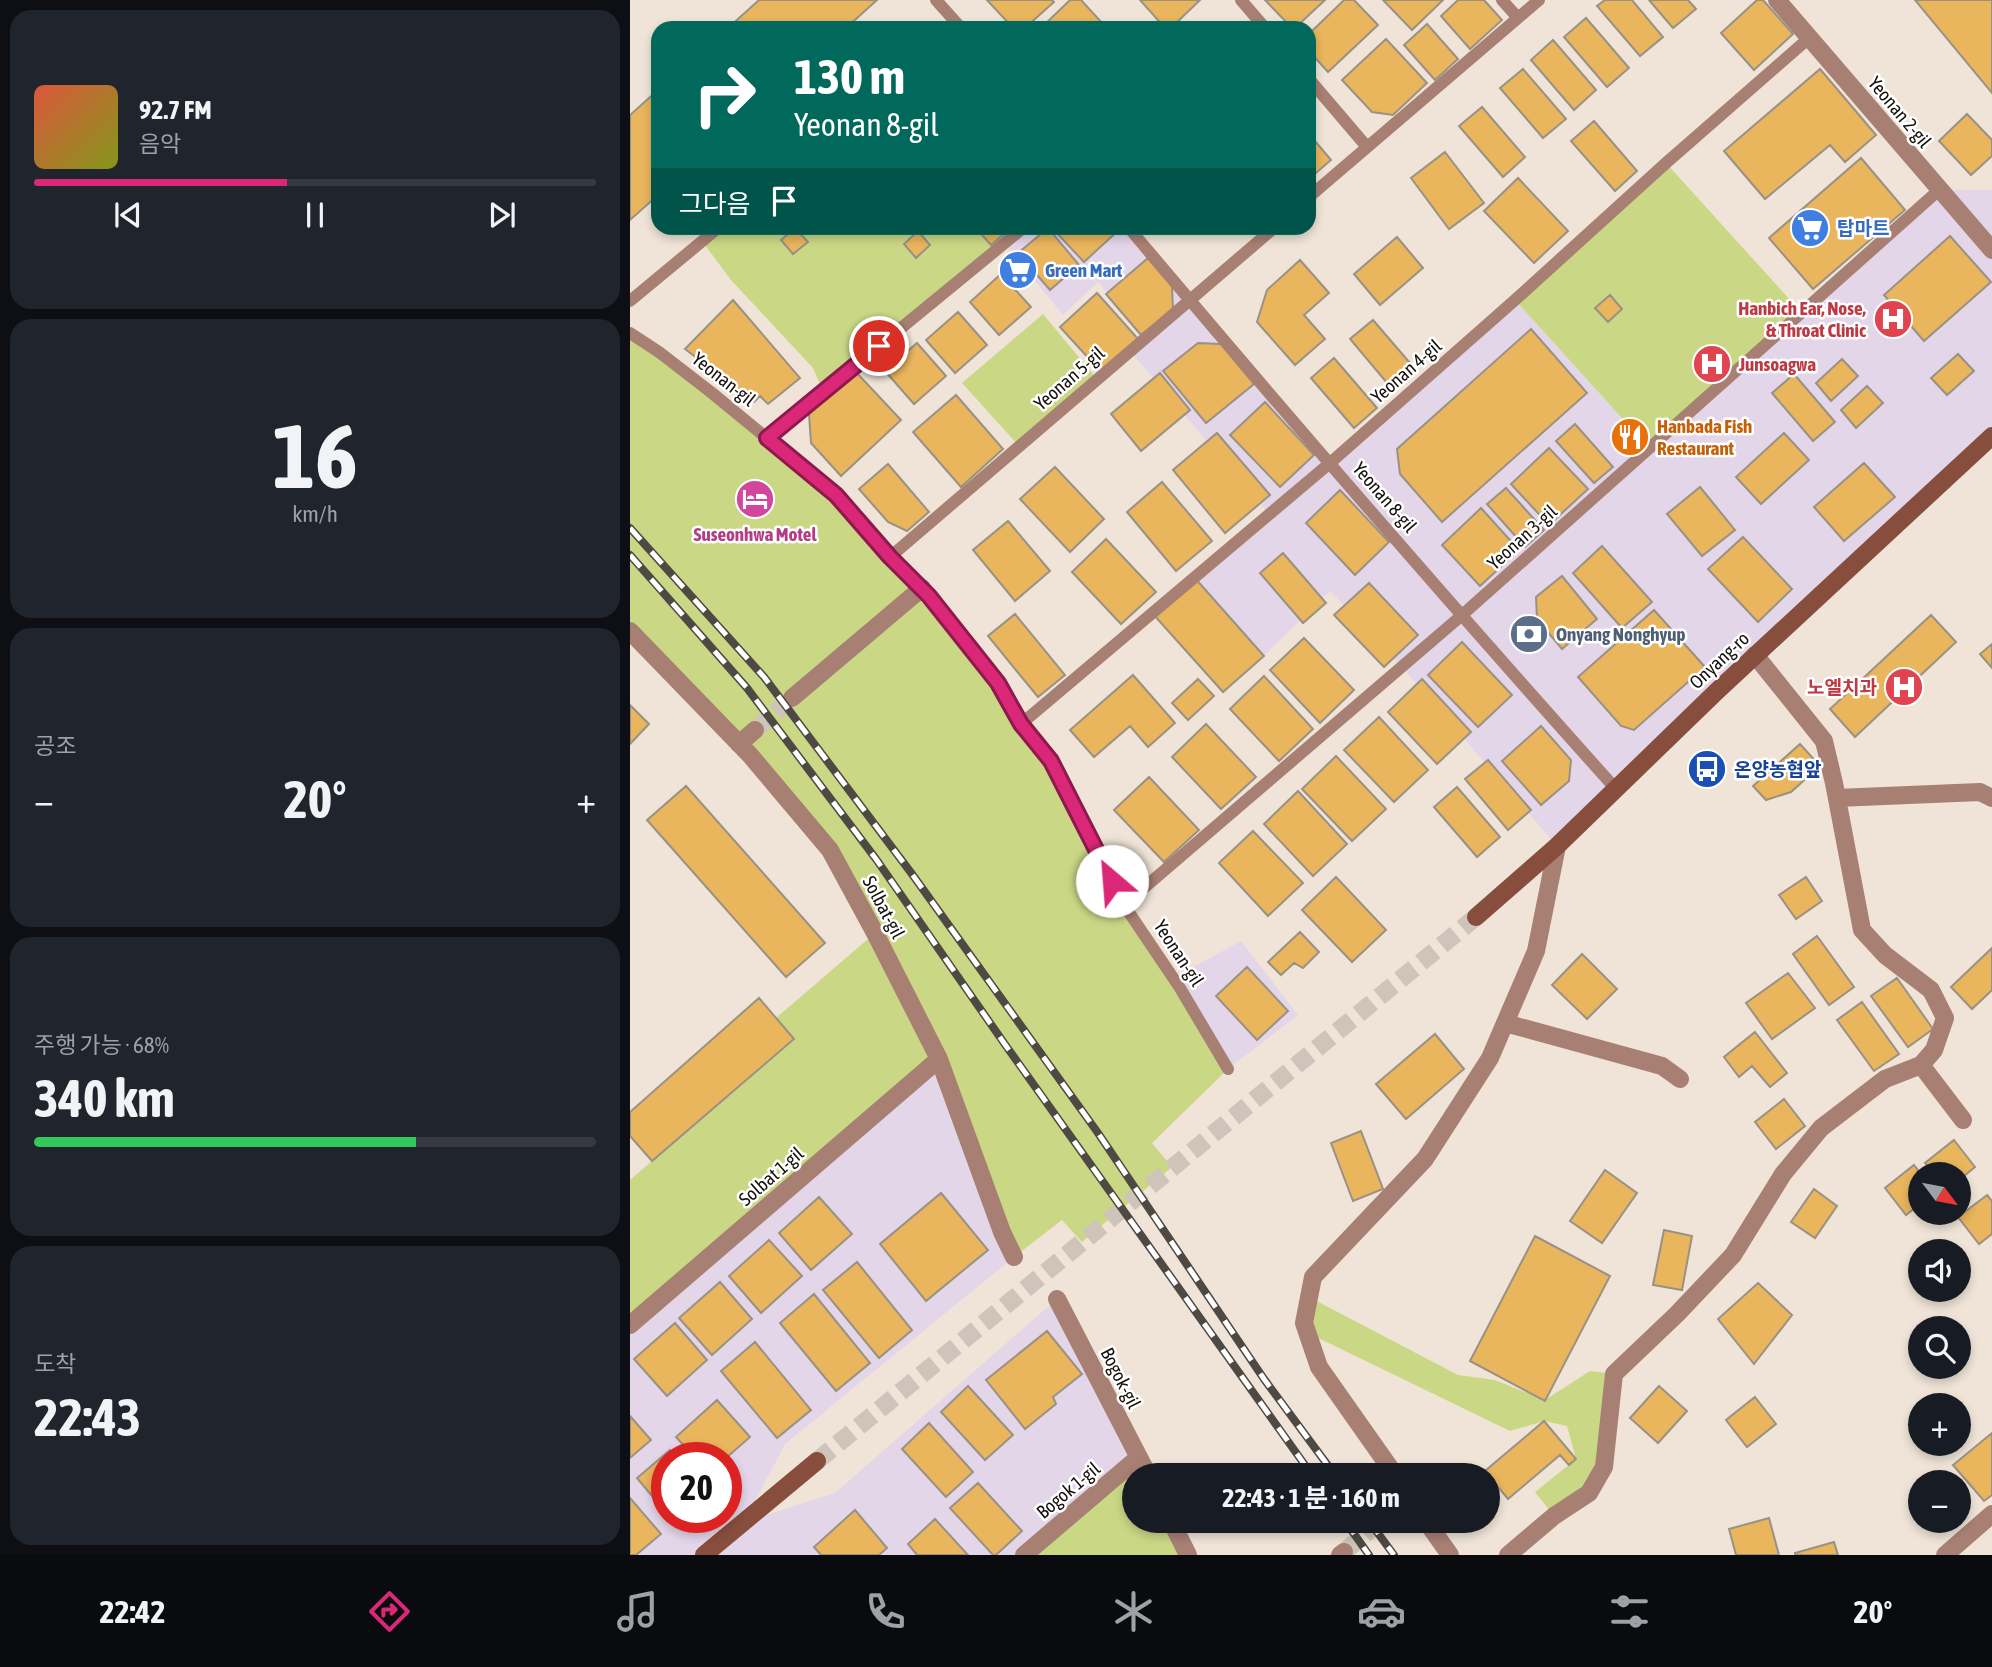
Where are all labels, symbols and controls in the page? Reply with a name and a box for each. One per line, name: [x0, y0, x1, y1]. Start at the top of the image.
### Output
text: 130 m: [794, 48, 905, 104]
icon: right: [679, 49, 770, 140]
street label: Yeonan 2-gil: [1864, 72, 1936, 152]
text: 92.7 FM: [139, 95, 212, 125]
text: Yeonan 8-gil: [794, 106, 939, 143]
text: 음악: [139, 131, 181, 157]
icon: arrive: [765, 182, 803, 220]
text: 그다음: [679, 189, 751, 219]
icon: previous: [109, 196, 147, 234]
icon: pause: [296, 196, 334, 234]
icon: next: [483, 196, 521, 234]
supermarket icon: 탑마트: [1789, 207, 1831, 249]
place label: 탑마트: [1837, 217, 1889, 239]
supermarket icon: Green Mart: [997, 249, 1039, 291]
place label: Green Mart: [1045, 259, 1123, 281]
place label: Hanbich Ear, Nose, & Throat Clinic: [1738, 297, 1867, 341]
hospital icon: Hanbich Ear, Nose, & Throat Clinic: [1872, 298, 1914, 340]
pin: [849, 316, 909, 376]
icon: arrive: [860, 327, 898, 365]
street label: Yeonan 4-gil: [1366, 335, 1446, 407]
street label: Yeonan 5-gil: [1029, 342, 1109, 414]
hospital icon: Junsoagwa: [1691, 343, 1733, 385]
street label: Yeonan-gil: [688, 347, 760, 411]
place label: Junsoagwa: [1738, 353, 1816, 375]
text: 16: [272, 403, 358, 507]
place label: Hanbada Fish Restaurant: [1657, 415, 1752, 459]
restaurant icon: Hanbada Fish Restaurant: [1609, 416, 1651, 458]
street label: Yeonan 8-gil: [1349, 457, 1421, 537]
hotel icon: Suseonhwa Motel: [734, 478, 776, 520]
street label: Yeonan 3-gil: [1483, 500, 1561, 574]
text: km/h: [292, 501, 338, 527]
place label: Suseonhwa Motel: [694, 523, 817, 545]
bank icon: Onyang Nonghyup: [1508, 613, 1550, 655]
place label: Onyang Nonghyup: [1556, 623, 1686, 645]
street label: Onyang-ro: [1685, 627, 1753, 693]
hospital icon: 노엘치과: [1883, 666, 1925, 708]
place label: 노엘치과: [1807, 676, 1878, 698]
text: 공조: [34, 733, 76, 759]
bus stop icon: 온양농협앞: [1686, 748, 1728, 790]
place label: 온양농협앞: [1734, 758, 1821, 780]
text: 20°: [283, 769, 347, 829]
text: −: [34, 778, 54, 821]
text: +: [576, 778, 596, 821]
position arrow: [1075, 844, 1149, 918]
street label: Solbat-gil: [858, 872, 910, 942]
street label: Yeonan-gil: [1150, 916, 1208, 990]
text: 주행 가능 · 68%: [34, 1032, 169, 1058]
text: 340 km: [34, 1068, 175, 1128]
street label: Solbat 1-gil: [734, 1142, 808, 1210]
north arrow: [1908, 1162, 1970, 1225]
map controls: [1908, 1162, 1971, 1533]
button: sound: [1908, 1239, 1971, 1302]
button: search: [1908, 1316, 1971, 1379]
street label: Bogok-gil: [1096, 1344, 1146, 1412]
text: 도착: [34, 1351, 76, 1377]
text: 22:43: [34, 1387, 141, 1447]
button: +: [1908, 1393, 1971, 1456]
speed limit sign: 20: [651, 1442, 742, 1533]
street label: Bogok 1-gil: [1032, 1457, 1104, 1523]
button: −: [1908, 1470, 1971, 1533]
text: 22:43 · 1 분 · 160 m: [1222, 1483, 1400, 1513]
icon: directions: [365, 1587, 414, 1636]
icon: music: [613, 1587, 662, 1636]
icon: phone: [861, 1587, 910, 1636]
icon: climate: [1109, 1587, 1158, 1636]
icon: car: [1357, 1587, 1406, 1636]
icon: filters: [1605, 1587, 1654, 1636]
text: 22:42: [100, 1593, 165, 1630]
text: 20°: [1853, 1593, 1892, 1630]

